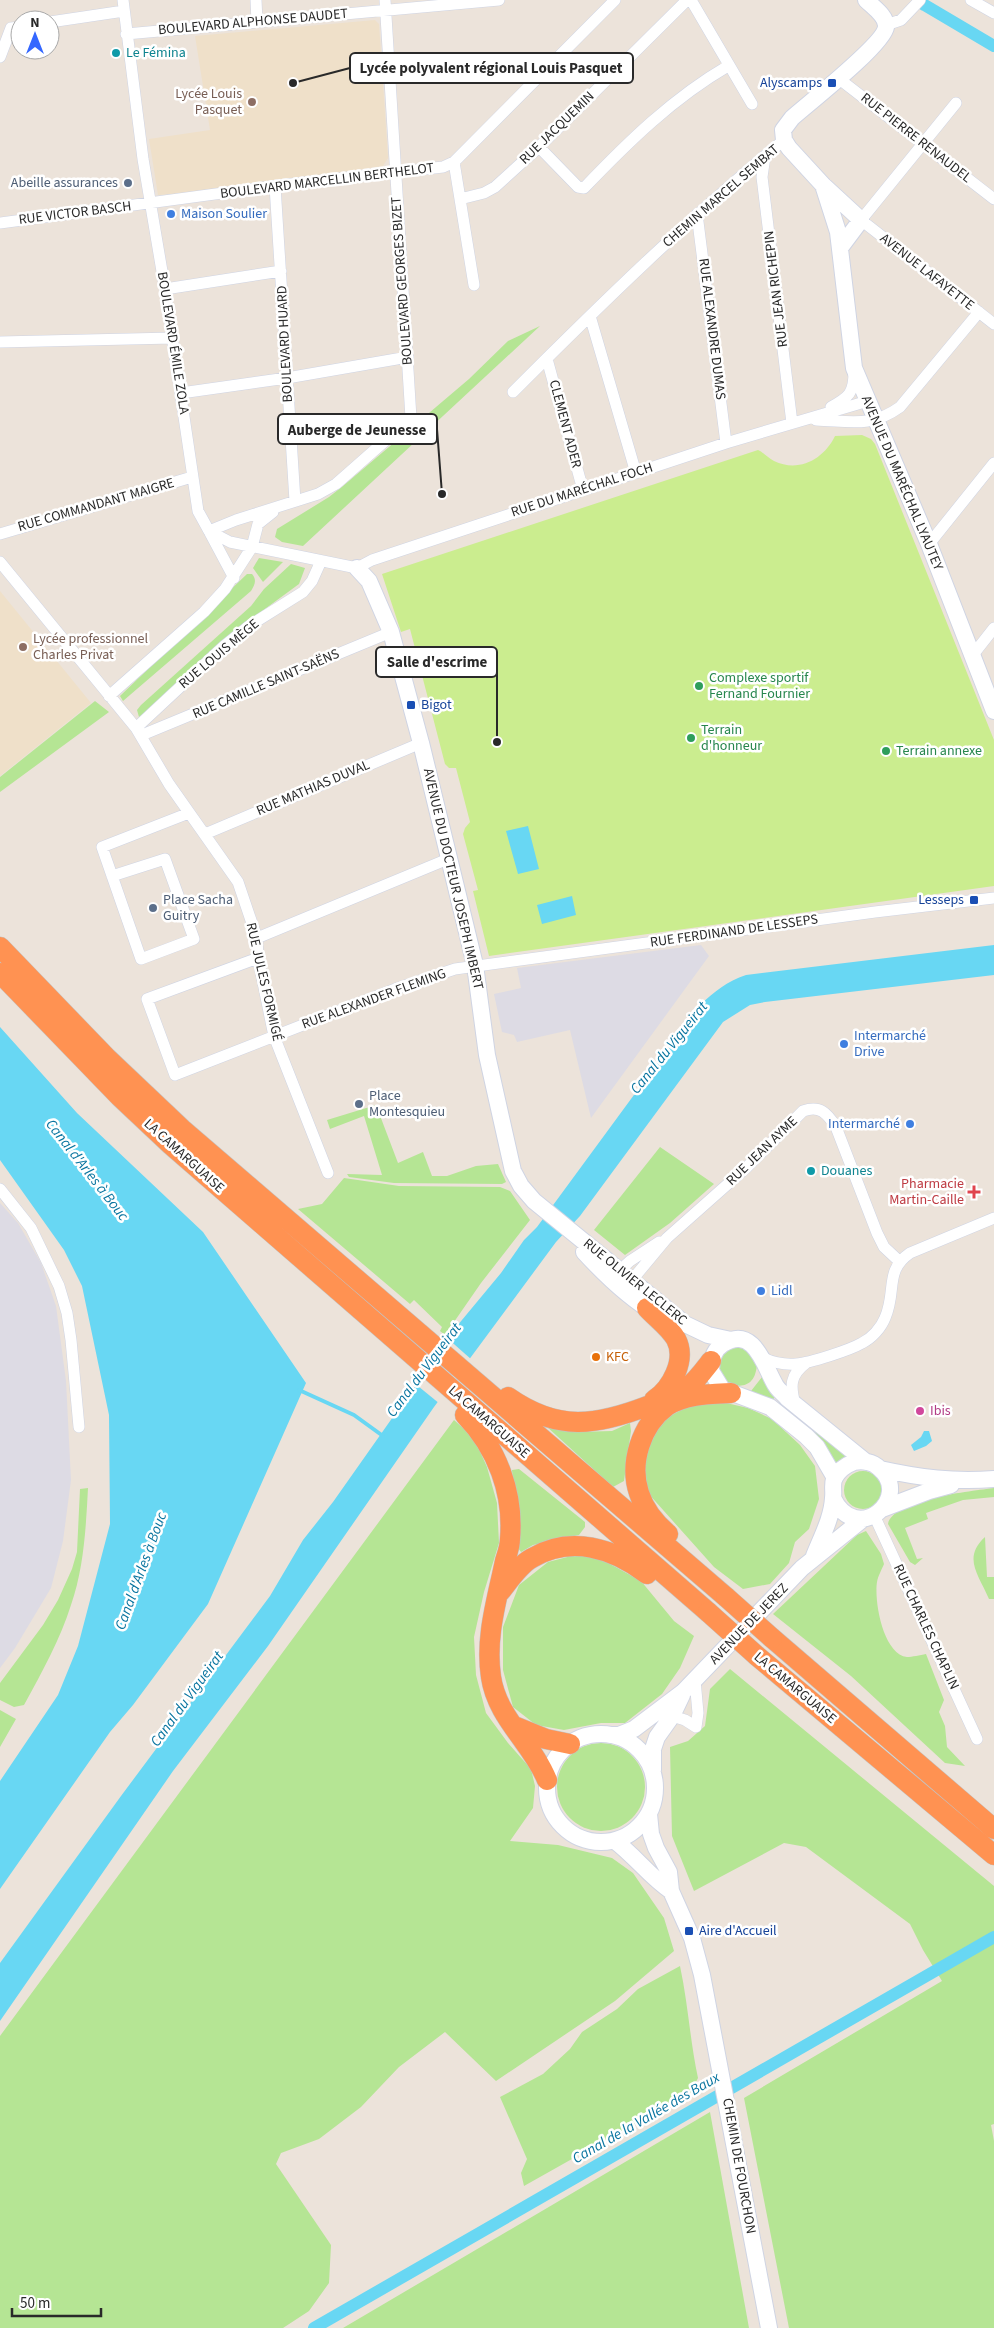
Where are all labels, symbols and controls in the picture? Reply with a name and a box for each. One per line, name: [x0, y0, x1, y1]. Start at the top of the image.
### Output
street label: BOULEVARD ALPHONSE DAUDET: [157, 4, 349, 40]
north arrow: [10, 10, 60, 60]
text: N: [30, 13, 40, 33]
place label: Le Fémina: [126, 43, 186, 63]
marker: Le Fémina: [110, 47, 122, 59]
callout: Lycée polyvalent régional Louis Pasquet: [350, 53, 633, 83]
text: Lycée polyvalent régional Louis Pasquet: [359, 58, 623, 79]
place label: Alyscamps: [760, 73, 822, 93]
marker: Alyscamps: [826, 77, 838, 89]
place label: Lycée Louis Pasquet: [175, 84, 242, 120]
street label: RUE JACQUEMIN: [515, 87, 599, 169]
street label: RUE PIERRE RENAUDEL: [856, 88, 976, 188]
marker: Lycée Louis Pasquet: [246, 96, 258, 108]
street label: CHEMIN MARCEL SEMBAT: [658, 139, 784, 252]
street label: BOULEVARD MARCELLIN BERTHELOT: [219, 158, 436, 204]
place label: Abeille assurances: [11, 173, 118, 193]
marker: Abeille assurances: [122, 177, 134, 189]
street label: RUE VICTOR BASCH: [17, 196, 133, 230]
street label: BOULEVARD GEORGES BIZET: [386, 196, 418, 366]
place label: Maison Soulier: [181, 204, 267, 224]
marker: Maison Soulier: [165, 208, 177, 220]
street label: RUE JEAN RICHEPIN: [759, 229, 793, 349]
street label: AVENUE LAFAYETTE: [876, 229, 978, 315]
street label: RUE ALEXANDRE DUMAS: [693, 257, 731, 401]
street label: BOULEVARD ÉMILE ZOLA: [152, 270, 194, 416]
street label: BOULEVARD HUARD: [272, 285, 298, 403]
street label: CLEMENT ADER: [544, 378, 586, 470]
street label: AVENUE DU MARÉCHAL LYAUTEY: [856, 392, 948, 574]
callout: Auberge de Jeunesse: [278, 414, 437, 444]
text: Auberge de Jeunesse: [287, 420, 426, 441]
street label: RUE DU MARÉCHAL FOCH: [508, 458, 656, 522]
street label: RUE COMMANDANT MAIGRE: [15, 473, 177, 537]
street label: RUE LOUIS MÈGE: [174, 614, 264, 694]
place label: Lycée professionnel Charles Privat: [33, 629, 149, 665]
marker: Lycée professionnel Charles Privat: [17, 641, 29, 653]
street label: RUE CAMILLE SAINT-SAËNS: [189, 644, 343, 724]
callout: Salle d'escrime: [376, 647, 497, 677]
text: Salle d'escrime: [387, 652, 488, 673]
place label: Complexe sportif Fernand Fournier: [709, 668, 810, 704]
marker: Complexe sportif Fernand Fournier: [693, 680, 705, 692]
place label: Bigot: [421, 695, 452, 715]
marker: Bigot: [405, 699, 417, 711]
place label: Terrain d'honneur: [701, 720, 762, 756]
marker: Terrain d'honneur: [685, 732, 697, 744]
place label: Terrain annexe: [896, 741, 982, 761]
marker: Terrain annexe: [880, 745, 892, 757]
street label: RUE MATHIAS DUVAL: [253, 755, 373, 821]
street label: AVENUE DU DOCTEUR JOSEPH IMBERT: [418, 766, 488, 992]
place label: Place Sacha Guitry: [163, 890, 233, 926]
place label: Lesseps: [918, 890, 964, 910]
marker: Lesseps: [968, 894, 980, 906]
marker: Place Sacha Guitry: [147, 902, 159, 914]
street label: RUE FERDINAND DE LESSEPS: [649, 909, 819, 953]
street label: RUE JULES FORMIGÉ: [241, 921, 287, 1043]
street label: RUE ALEXANDER FLEMING: [299, 964, 449, 1034]
water label: Canal du Vigueirat: [625, 997, 713, 1099]
place label: Intermarché Drive: [854, 1026, 926, 1062]
marker: Intermarché Drive: [838, 1038, 850, 1050]
place label: Place Montesquieu: [369, 1086, 445, 1122]
marker: Place Montesquieu: [353, 1098, 365, 1110]
street label: RUE JEAN AYME: [722, 1112, 802, 1190]
street label: LA CAMARGUAISE: [139, 1114, 229, 1198]
place label: Intermarché: [828, 1114, 900, 1134]
water label: Canal d'Arles à Bouc: [41, 1115, 134, 1226]
marker: Intermarché: [904, 1118, 916, 1130]
place label: Douanes: [821, 1161, 872, 1181]
marker: Douanes: [805, 1165, 817, 1177]
place label: Pharmacie Martin-Caille: [889, 1174, 964, 1210]
marker: Pharmacie Martin-Caille: [968, 1186, 980, 1198]
street label: RUE OLIVIER LECLERC: [579, 1234, 691, 1330]
place label: Lidl: [771, 1281, 793, 1301]
marker: Lidl: [755, 1285, 767, 1297]
water label: Canal du Vigueirat: [382, 1318, 467, 1422]
place label: KFC: [606, 1347, 629, 1367]
marker: KFC: [590, 1351, 602, 1363]
street label: LA CAMARGUAISE: [444, 1381, 534, 1463]
place label: Ibis: [930, 1401, 951, 1421]
marker: Ibis: [914, 1405, 926, 1417]
water label: Canal d'Arles à Bouc: [110, 1509, 172, 1633]
street label: RUE CHARLES CHAPLIN: [888, 1561, 964, 1693]
street label: AVENUE DE JEREZ: [705, 1579, 793, 1669]
water label: Canal du Vigueirat: [145, 1646, 229, 1751]
street label: LA CAMARGUAISE: [749, 1648, 841, 1728]
place label: Aire d'Accueil: [699, 1921, 777, 1941]
marker: Aire d'Accueil: [683, 1925, 695, 1937]
water label: Canal de la Vallée des Baux: [568, 2067, 724, 2169]
street label: CHEMIN DE FOURCHON: [717, 2097, 761, 2235]
scale bar: [12, 2286, 101, 2318]
text: 50 m: [20, 2293, 50, 2314]

